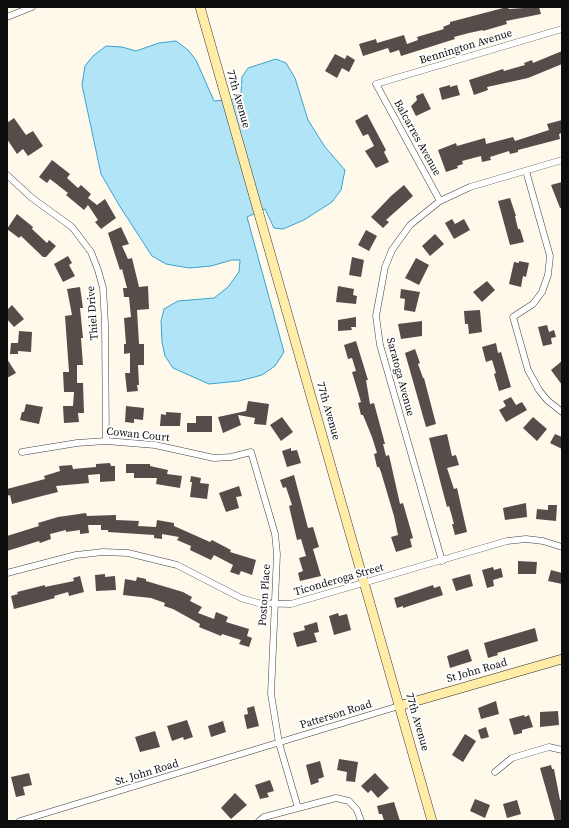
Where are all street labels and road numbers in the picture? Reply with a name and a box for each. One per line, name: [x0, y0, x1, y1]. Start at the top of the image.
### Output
street label: Bennington Avenue: [418, 27, 514, 67]
street label: 77th Avenue: [223, 68, 253, 130]
street label: Balcarres Avenue: [391, 98, 443, 178]
street label: Thiel Drive: [85, 285, 101, 341]
street label: Saratoga Avenue: [383, 336, 417, 418]
street label: 77th Avenue: [313, 380, 343, 442]
street label: Cowan Court: [106, 425, 170, 445]
street label: Ticonderoga Street: [293, 561, 385, 599]
street label: Poston Place: [256, 564, 274, 626]
street label: St John Road: [445, 656, 509, 686]
street label: 77th Avenue: [402, 691, 432, 753]
street label: Patterson Road: [298, 698, 374, 732]
street label: St. John Road: [114, 757, 180, 789]

